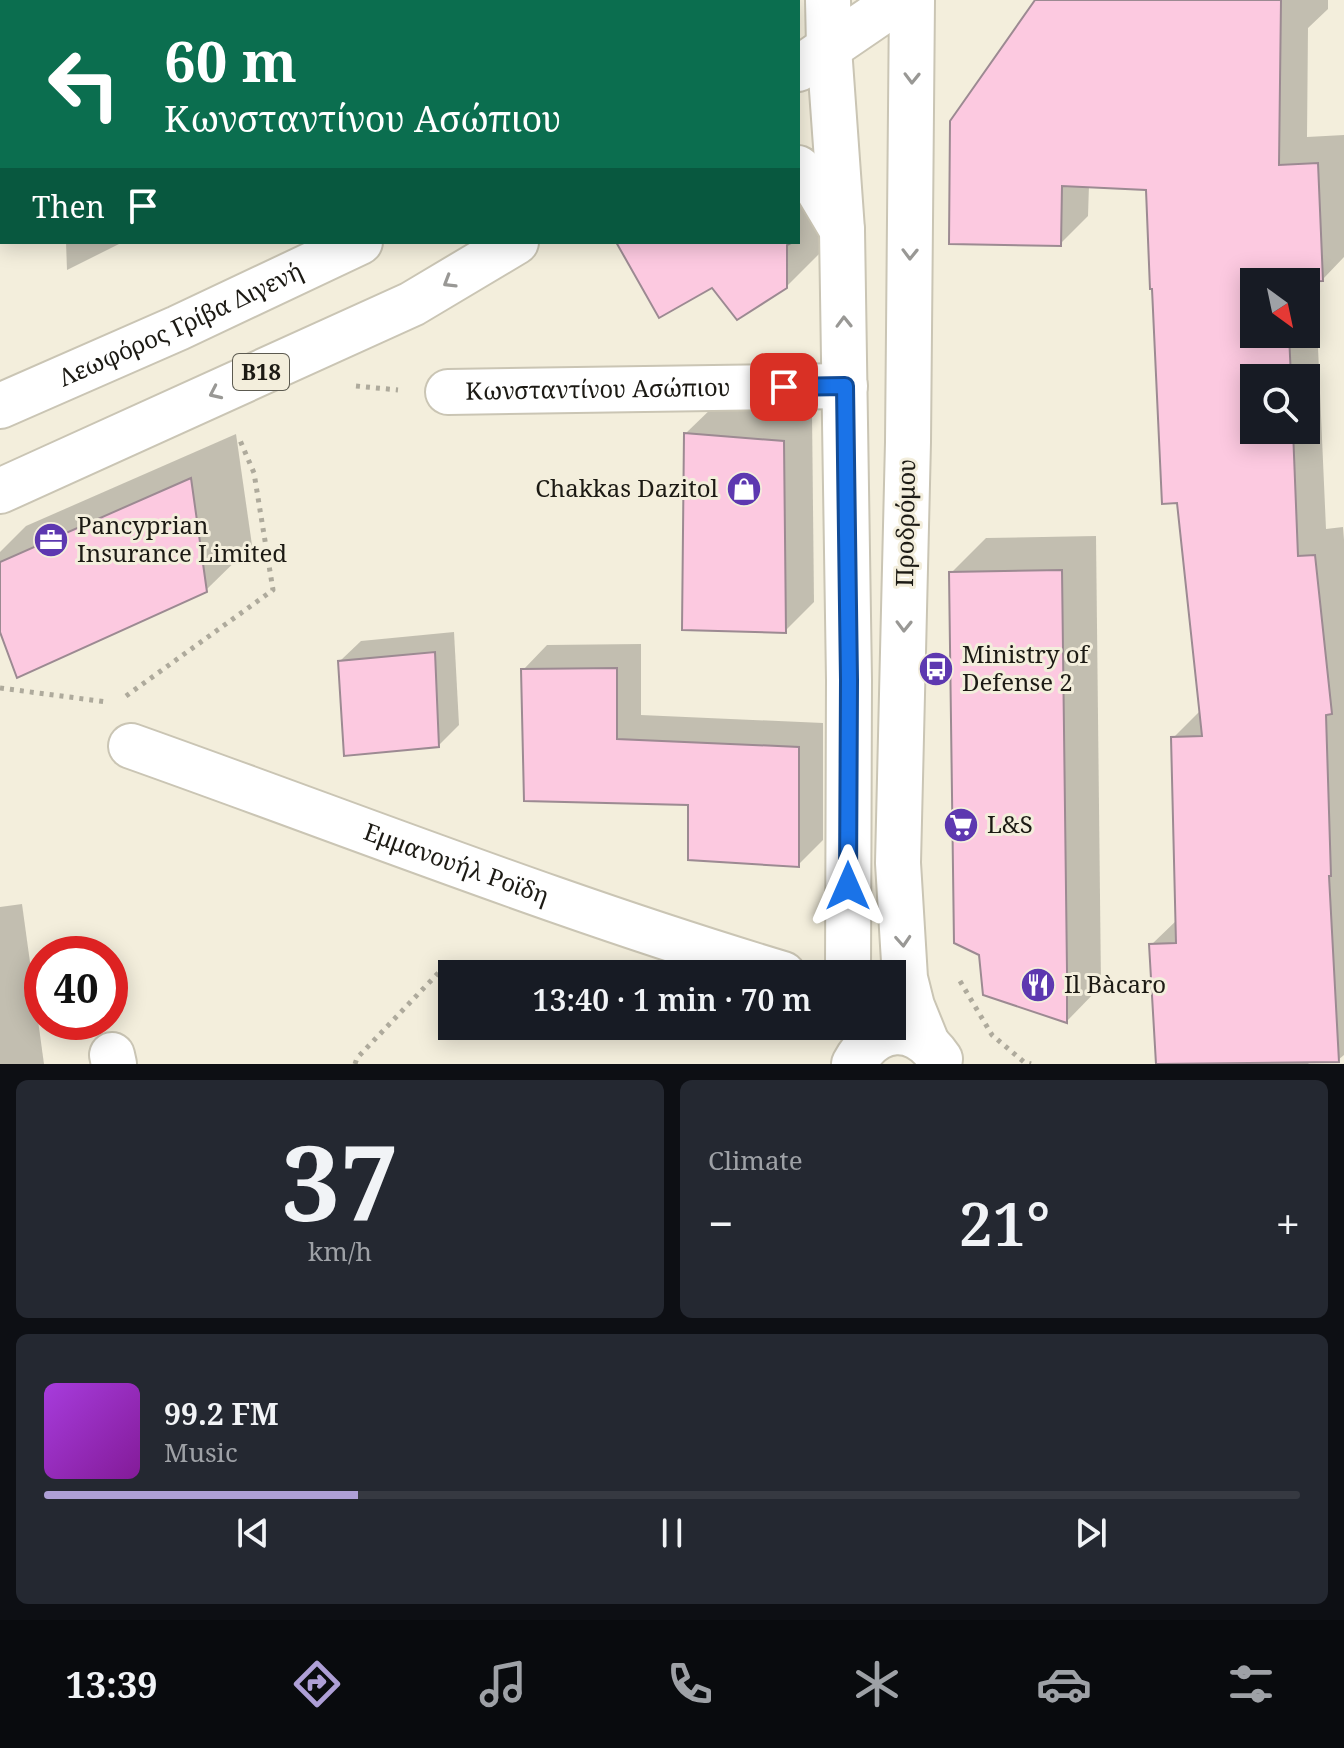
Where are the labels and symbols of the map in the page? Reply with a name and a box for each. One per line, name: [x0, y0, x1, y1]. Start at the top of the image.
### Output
one-way arrow: [903, 72, 921, 85]
one-way arrow: [901, 248, 919, 261]
street label: Λεωφόρος Γρίβα Διγενή: [53, 254, 308, 393]
north arrow: [1240, 268, 1320, 348]
one-way arrow: [443, 272, 458, 288]
one-way arrow: [835, 315, 853, 328]
pin: [750, 353, 818, 421]
road number: B18: [233, 354, 289, 390]
street label: Κωνσταντίνου Ασώπιου: [465, 370, 731, 407]
one-way arrow: [209, 384, 223, 400]
street label: Προδρόμου: [887, 459, 922, 587]
shop icon: Chakkas Dazitol: [725, 470, 763, 508]
place label: Chakkas Dazitol: [535, 471, 719, 504]
place label: Pancyprian Insurance Limited: [77, 508, 287, 569]
office icon: Pancyprian Insurance Limited: [32, 521, 70, 559]
one-way arrow: [895, 620, 913, 633]
place label: Ministry of Defense 2: [962, 637, 1091, 698]
bus stop icon: Ministry of Defense 2: [917, 650, 955, 688]
supermarket icon: L&S: [942, 806, 980, 844]
place label: L&S: [987, 807, 1033, 840]
street label: Εμμανουήλ Ροϊδη: [360, 814, 554, 911]
position arrow: [806, 844, 890, 928]
one-way arrow: [894, 935, 911, 948]
speed limit sign: 40: [24, 936, 128, 1040]
restaurant icon: Il Bàcaro: [1019, 966, 1057, 1004]
place label: Il Bàcaro: [1064, 967, 1166, 1000]

